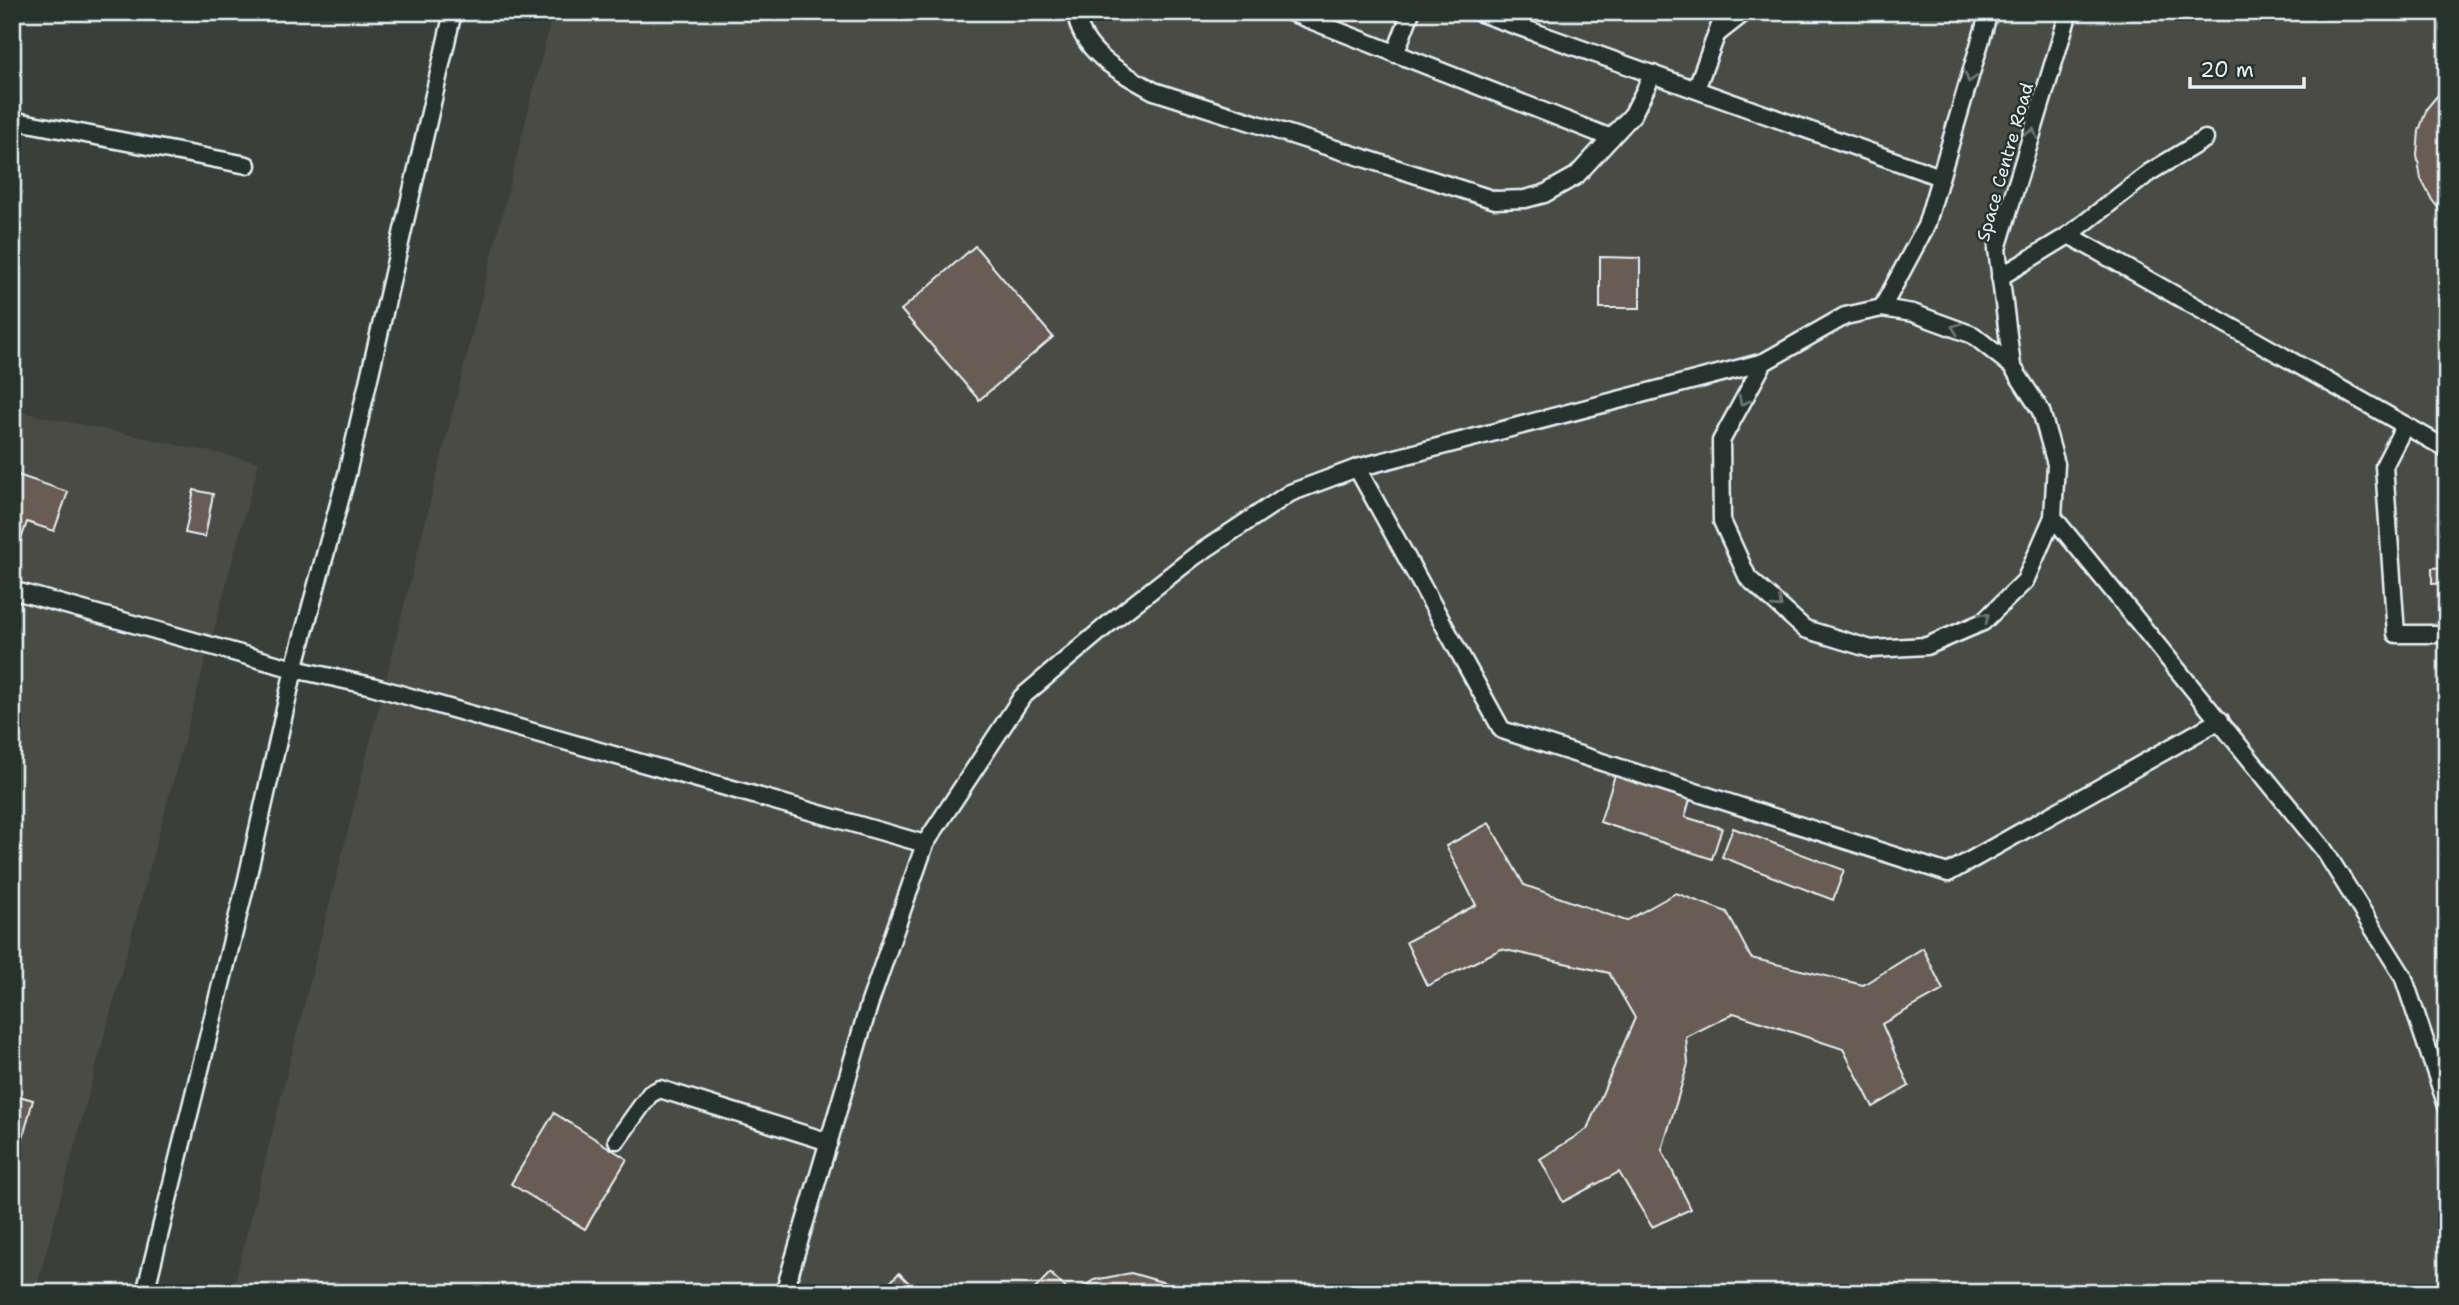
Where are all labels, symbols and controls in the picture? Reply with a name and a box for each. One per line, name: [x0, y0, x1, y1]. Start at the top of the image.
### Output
scale bar: [2190, 46, 2303, 90]
text: 20 m: [2200, 56, 2254, 84]
one-way arrow: [1963, 71, 1978, 83]
street label: Space Centre Road: [1971, 80, 2039, 244]
one-way arrow: [2024, 127, 2039, 139]
one-way arrow: [1950, 323, 1962, 337]
one-way arrow: [1738, 394, 1751, 406]
one-way arrow: [1770, 596, 1783, 608]
one-way arrow: [1978, 613, 1990, 626]

